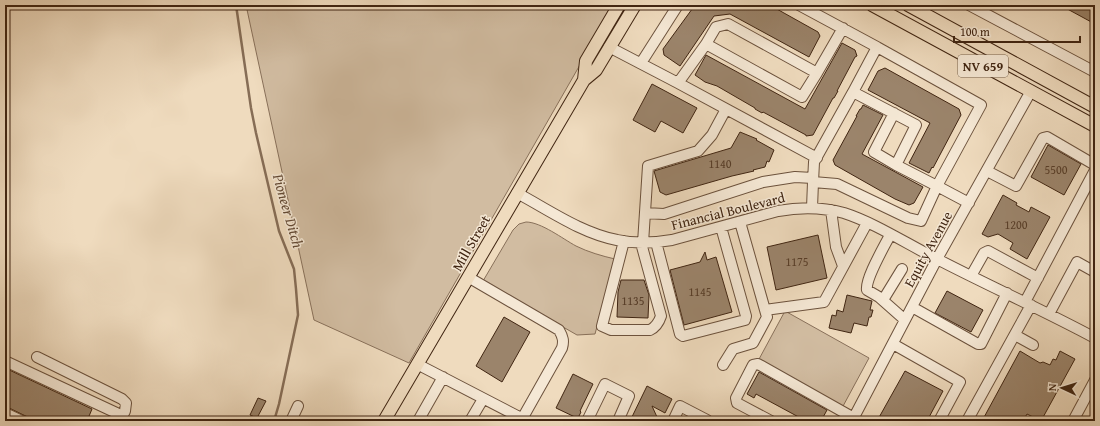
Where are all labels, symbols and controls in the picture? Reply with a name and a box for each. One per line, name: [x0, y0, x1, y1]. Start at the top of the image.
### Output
scale bar: [954, 18, 1080, 44]
text: 100 m: [960, 23, 990, 40]
road number: NV 659: [958, 55, 1008, 77]
house number: 1140: [708, 155, 732, 172]
house number: 5500: [1044, 161, 1068, 178]
water label: Pioneer Ditch: [268, 170, 309, 251]
street label: Financial Boulevard: [669, 187, 787, 235]
street label: Equity Avenue: [899, 207, 957, 291]
street label: Mill Street: [447, 211, 495, 275]
house number: 1200: [1004, 216, 1028, 233]
house number: 1175: [785, 253, 809, 270]
house number: 1145: [688, 283, 712, 300]
house number: 1135: [621, 292, 645, 309]
north arrow: [1042, 368, 1082, 408]
text: N: [1044, 382, 1060, 392]

